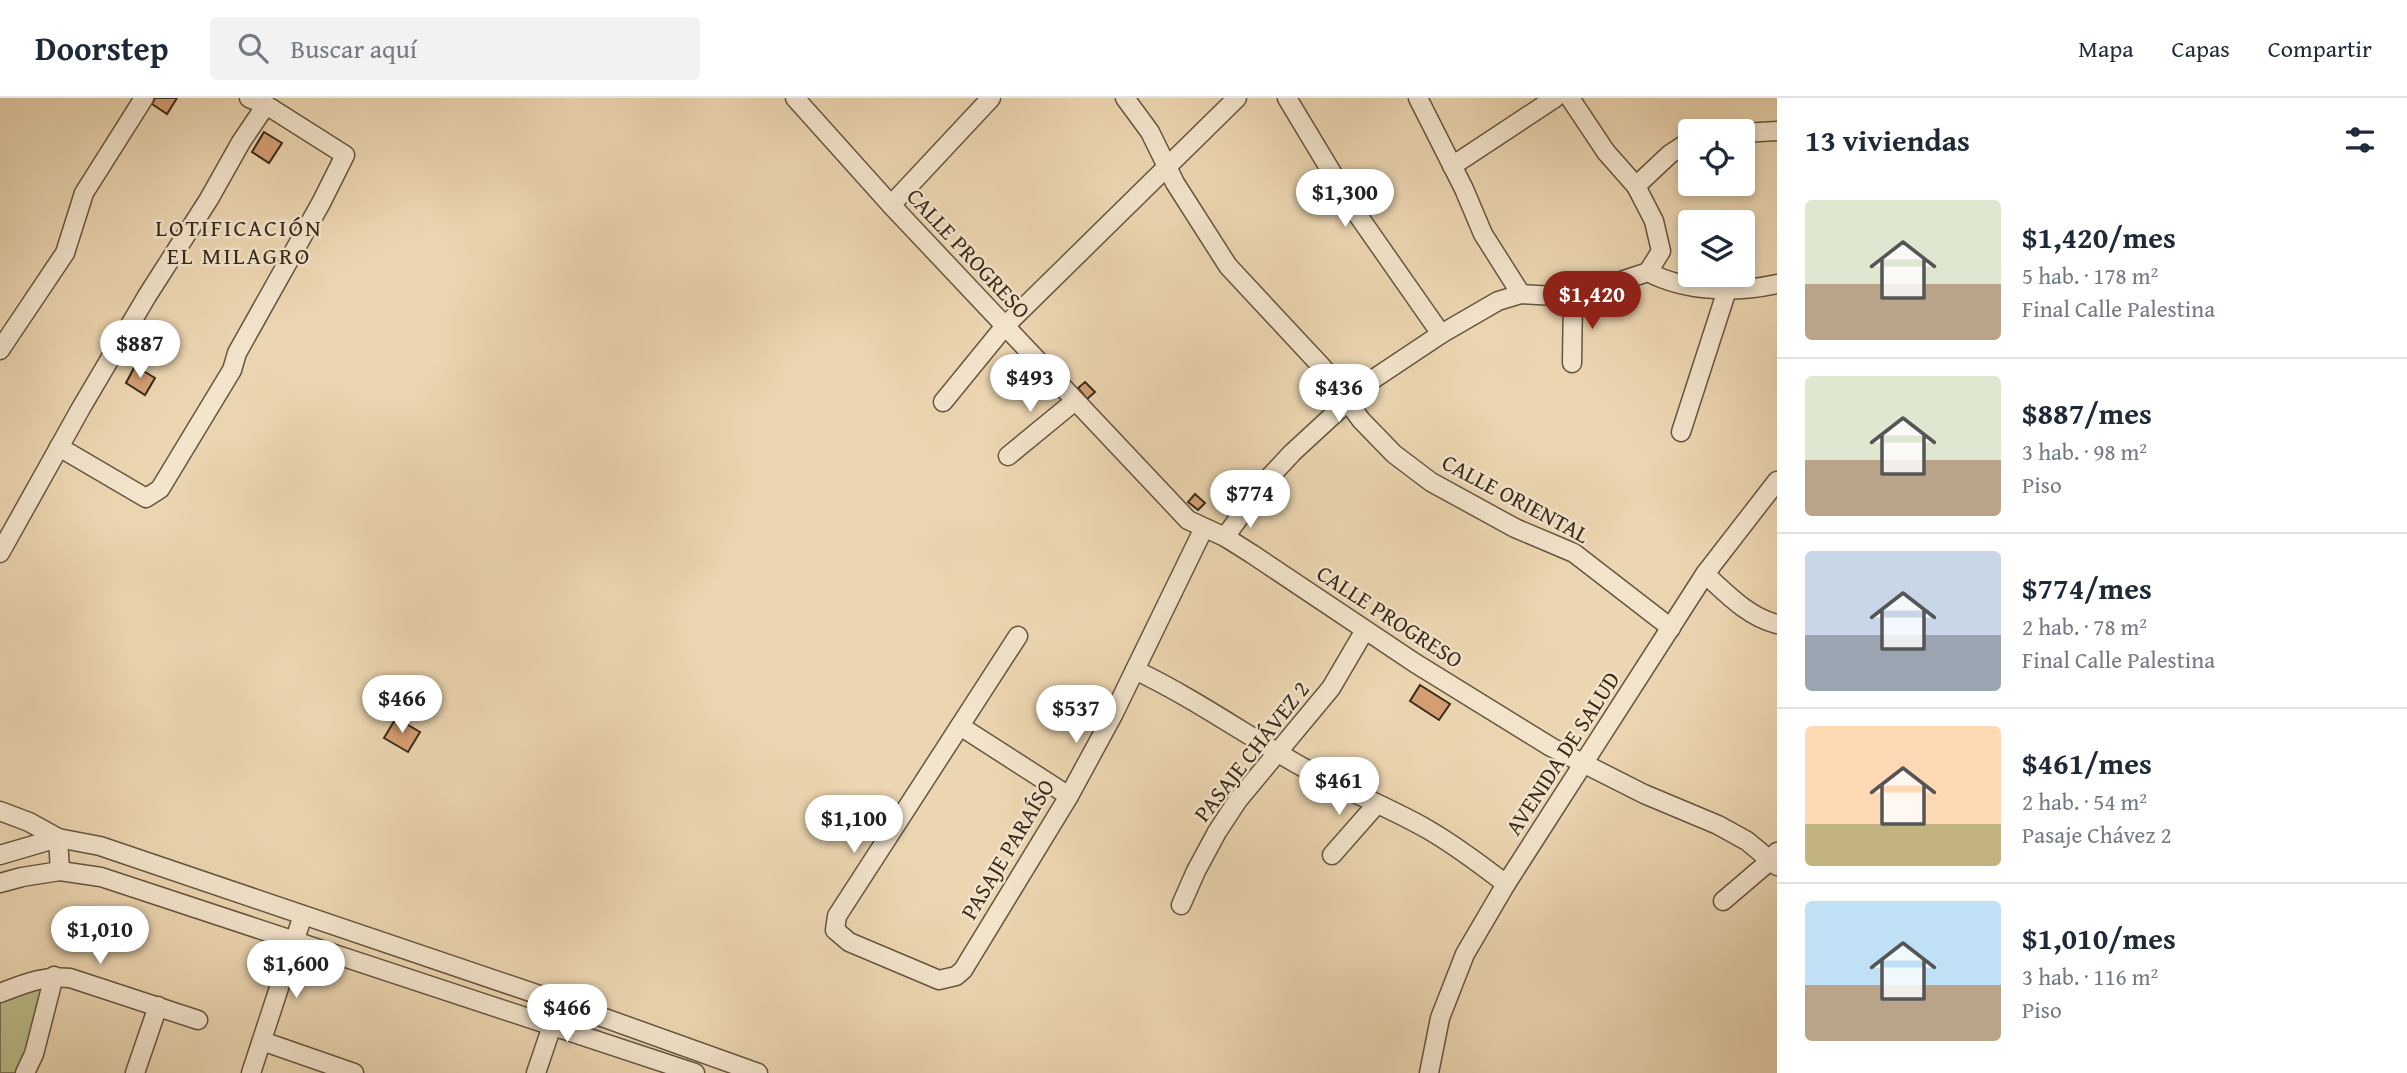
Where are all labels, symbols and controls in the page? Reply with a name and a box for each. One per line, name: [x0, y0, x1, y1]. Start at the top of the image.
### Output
search box: [210, 17, 700, 80]
text: Doorstep: [35, 24, 168, 72]
icon: search: [234, 29, 272, 67]
text: Buscar aquí: [290, 29, 417, 68]
text: Mapa: [2078, 31, 2134, 66]
text: Capas: [2172, 31, 2230, 66]
text: Compartir: [2268, 31, 2372, 66]
text: 13 viviendas: [1805, 118, 1970, 162]
map controls: [1678, 119, 1755, 287]
button: locate: [1678, 119, 1755, 196]
icon: filters: [2341, 121, 2379, 159]
pin: $1,300: [1288, 170, 1402, 229]
text: $1,300: [1312, 175, 1378, 208]
street label: CALLE PROGRESO: [900, 180, 1038, 326]
district label: LOTIFICACIÓN EL MILAGRO: [155, 210, 323, 273]
button: layers: [1678, 210, 1755, 287]
text: $1,420/mes: [2022, 215, 2176, 259]
icon: home: [1861, 228, 1945, 312]
text: 5 hab. · 178 m²: [2022, 259, 2158, 292]
pin: $1,420: [1535, 272, 1649, 331]
text: $1,420: [1559, 277, 1625, 310]
text: Final Calle Palestina: [2022, 292, 2215, 325]
pin: $887: [99, 320, 181, 380]
text: $887: [116, 326, 164, 359]
pin: $493: [989, 354, 1071, 414]
text: $493: [1006, 360, 1054, 393]
pin: $436: [1298, 364, 1380, 424]
text: $436: [1315, 370, 1363, 403]
text: $887/mes: [2022, 391, 2152, 435]
icon: home: [1861, 404, 1945, 488]
text: 3 hab. · 98 m²: [2022, 435, 2147, 468]
street label: CALLE ORIENTAL: [1436, 445, 1596, 551]
text: Piso: [2022, 468, 2062, 501]
pin: $774: [1209, 470, 1291, 530]
text: $774: [1226, 476, 1274, 509]
street label: CALLE PROGRESO: [1311, 556, 1470, 676]
text: $774/mes: [2022, 566, 2152, 610]
icon: home: [1861, 579, 1945, 663]
text: 2 hab. · 78 m²: [2022, 610, 2147, 643]
text: Final Calle Palestina: [2022, 643, 2215, 676]
street label: AVENIDA DE SALUD: [1497, 665, 1627, 841]
street label: PASAJE CHÁVEZ 2: [1185, 674, 1317, 828]
pin: $466: [361, 676, 443, 735]
text: $466: [378, 681, 426, 714]
pin: $537: [1035, 686, 1117, 745]
text: $537: [1052, 691, 1100, 724]
text: $461/mes: [2022, 741, 2152, 785]
icon: home: [1861, 754, 1945, 838]
pin: $461: [1298, 758, 1380, 817]
text: $461: [1315, 763, 1363, 796]
street label: PASAJE PARAÍSO: [952, 773, 1062, 925]
text: 2 hab. · 54 m²: [2022, 785, 2147, 818]
pin: $1,100: [797, 796, 911, 855]
text: $1,100: [821, 801, 887, 834]
text: Pasaje Chávez 2: [2022, 818, 2171, 851]
pin: $1,010: [43, 906, 157, 966]
text: $1,010: [67, 912, 133, 945]
text: $1,010/mes: [2022, 916, 2176, 960]
icon: home: [1861, 929, 1945, 1013]
pin: $1,600: [239, 940, 353, 1000]
text: $1,600: [263, 946, 329, 979]
text: 3 hab. · 116 m²: [2022, 960, 2158, 993]
pin: $466: [526, 984, 608, 1044]
text: $466: [543, 990, 591, 1023]
text: Piso: [2022, 993, 2062, 1026]

